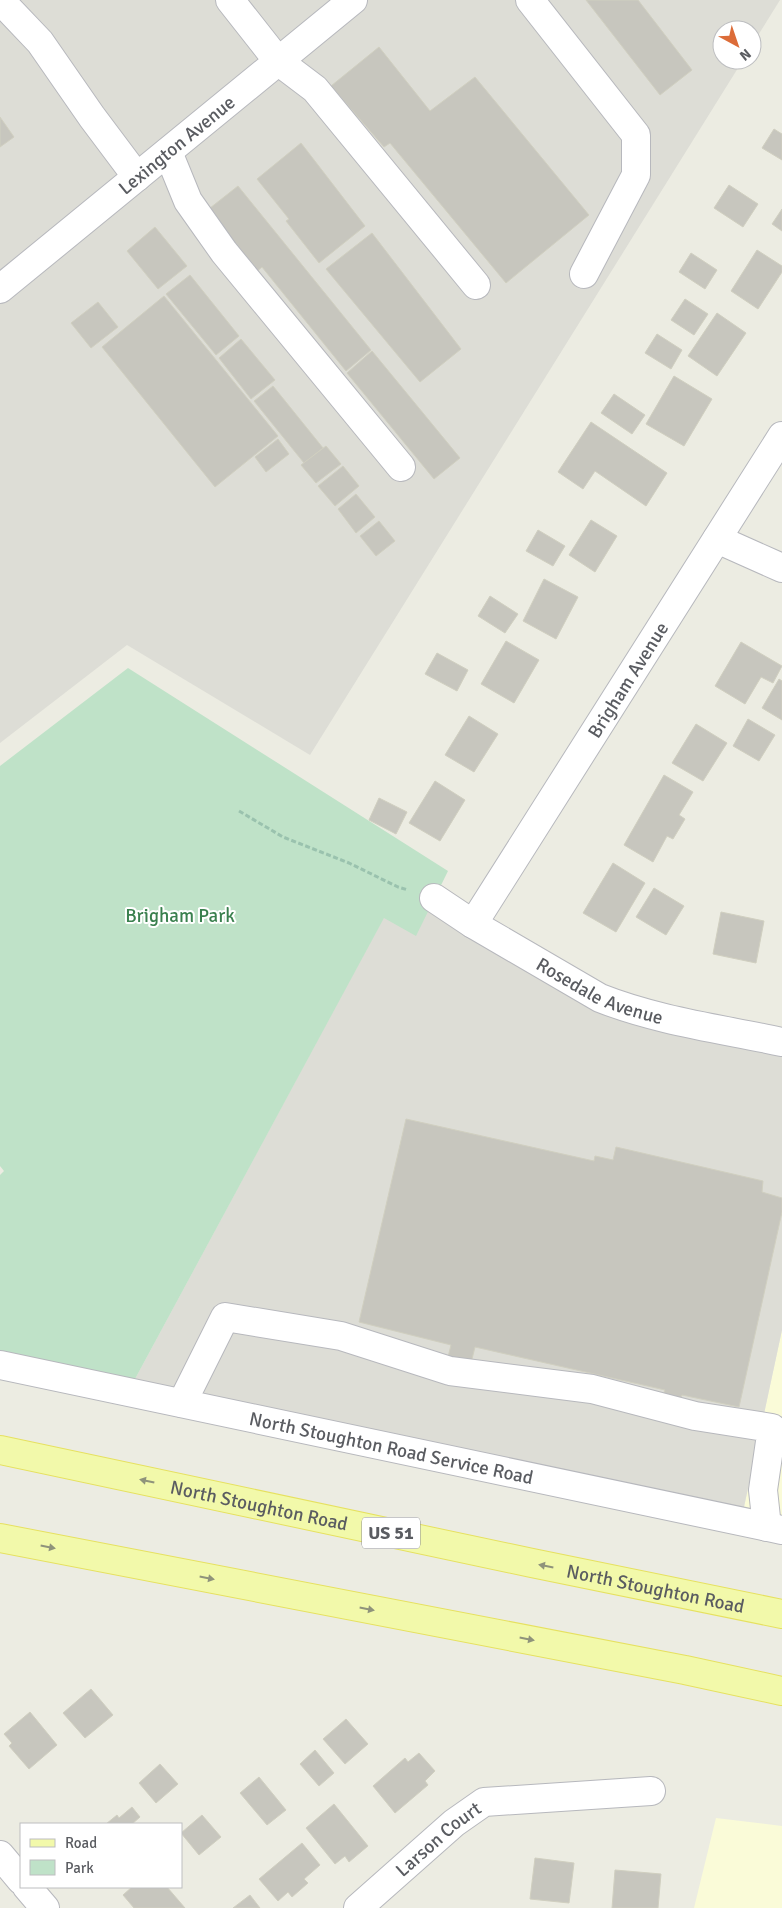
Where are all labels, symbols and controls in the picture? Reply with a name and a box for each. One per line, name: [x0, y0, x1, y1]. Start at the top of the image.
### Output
north arrow: [712, 20, 762, 70]
text: N: [736, 45, 754, 64]
street label: Lexington Avenue: [114, 91, 240, 200]
street label: Brigham Avenue: [583, 618, 674, 743]
park label: Brigham Park: [125, 904, 235, 928]
street label: Rosedale Avenue: [532, 953, 665, 1030]
street label: North Stoughton Road Service Road: [247, 1407, 535, 1490]
one-way arrow: [139, 1476, 155, 1484]
street label: North Stoughton Road: [168, 1476, 350, 1537]
road number: US 51: [362, 1518, 420, 1549]
one-way arrow: [40, 1543, 55, 1551]
street label: North Stoughton Road: [564, 1559, 746, 1619]
one-way arrow: [538, 1562, 553, 1570]
one-way arrow: [200, 1574, 216, 1582]
one-way arrow: [359, 1605, 375, 1613]
one-way arrow: [519, 1636, 535, 1644]
street label: Larson Court: [391, 1796, 486, 1882]
legend: [20, 1823, 182, 1888]
text: Road: [65, 1834, 97, 1852]
text: Park: [65, 1859, 94, 1877]

